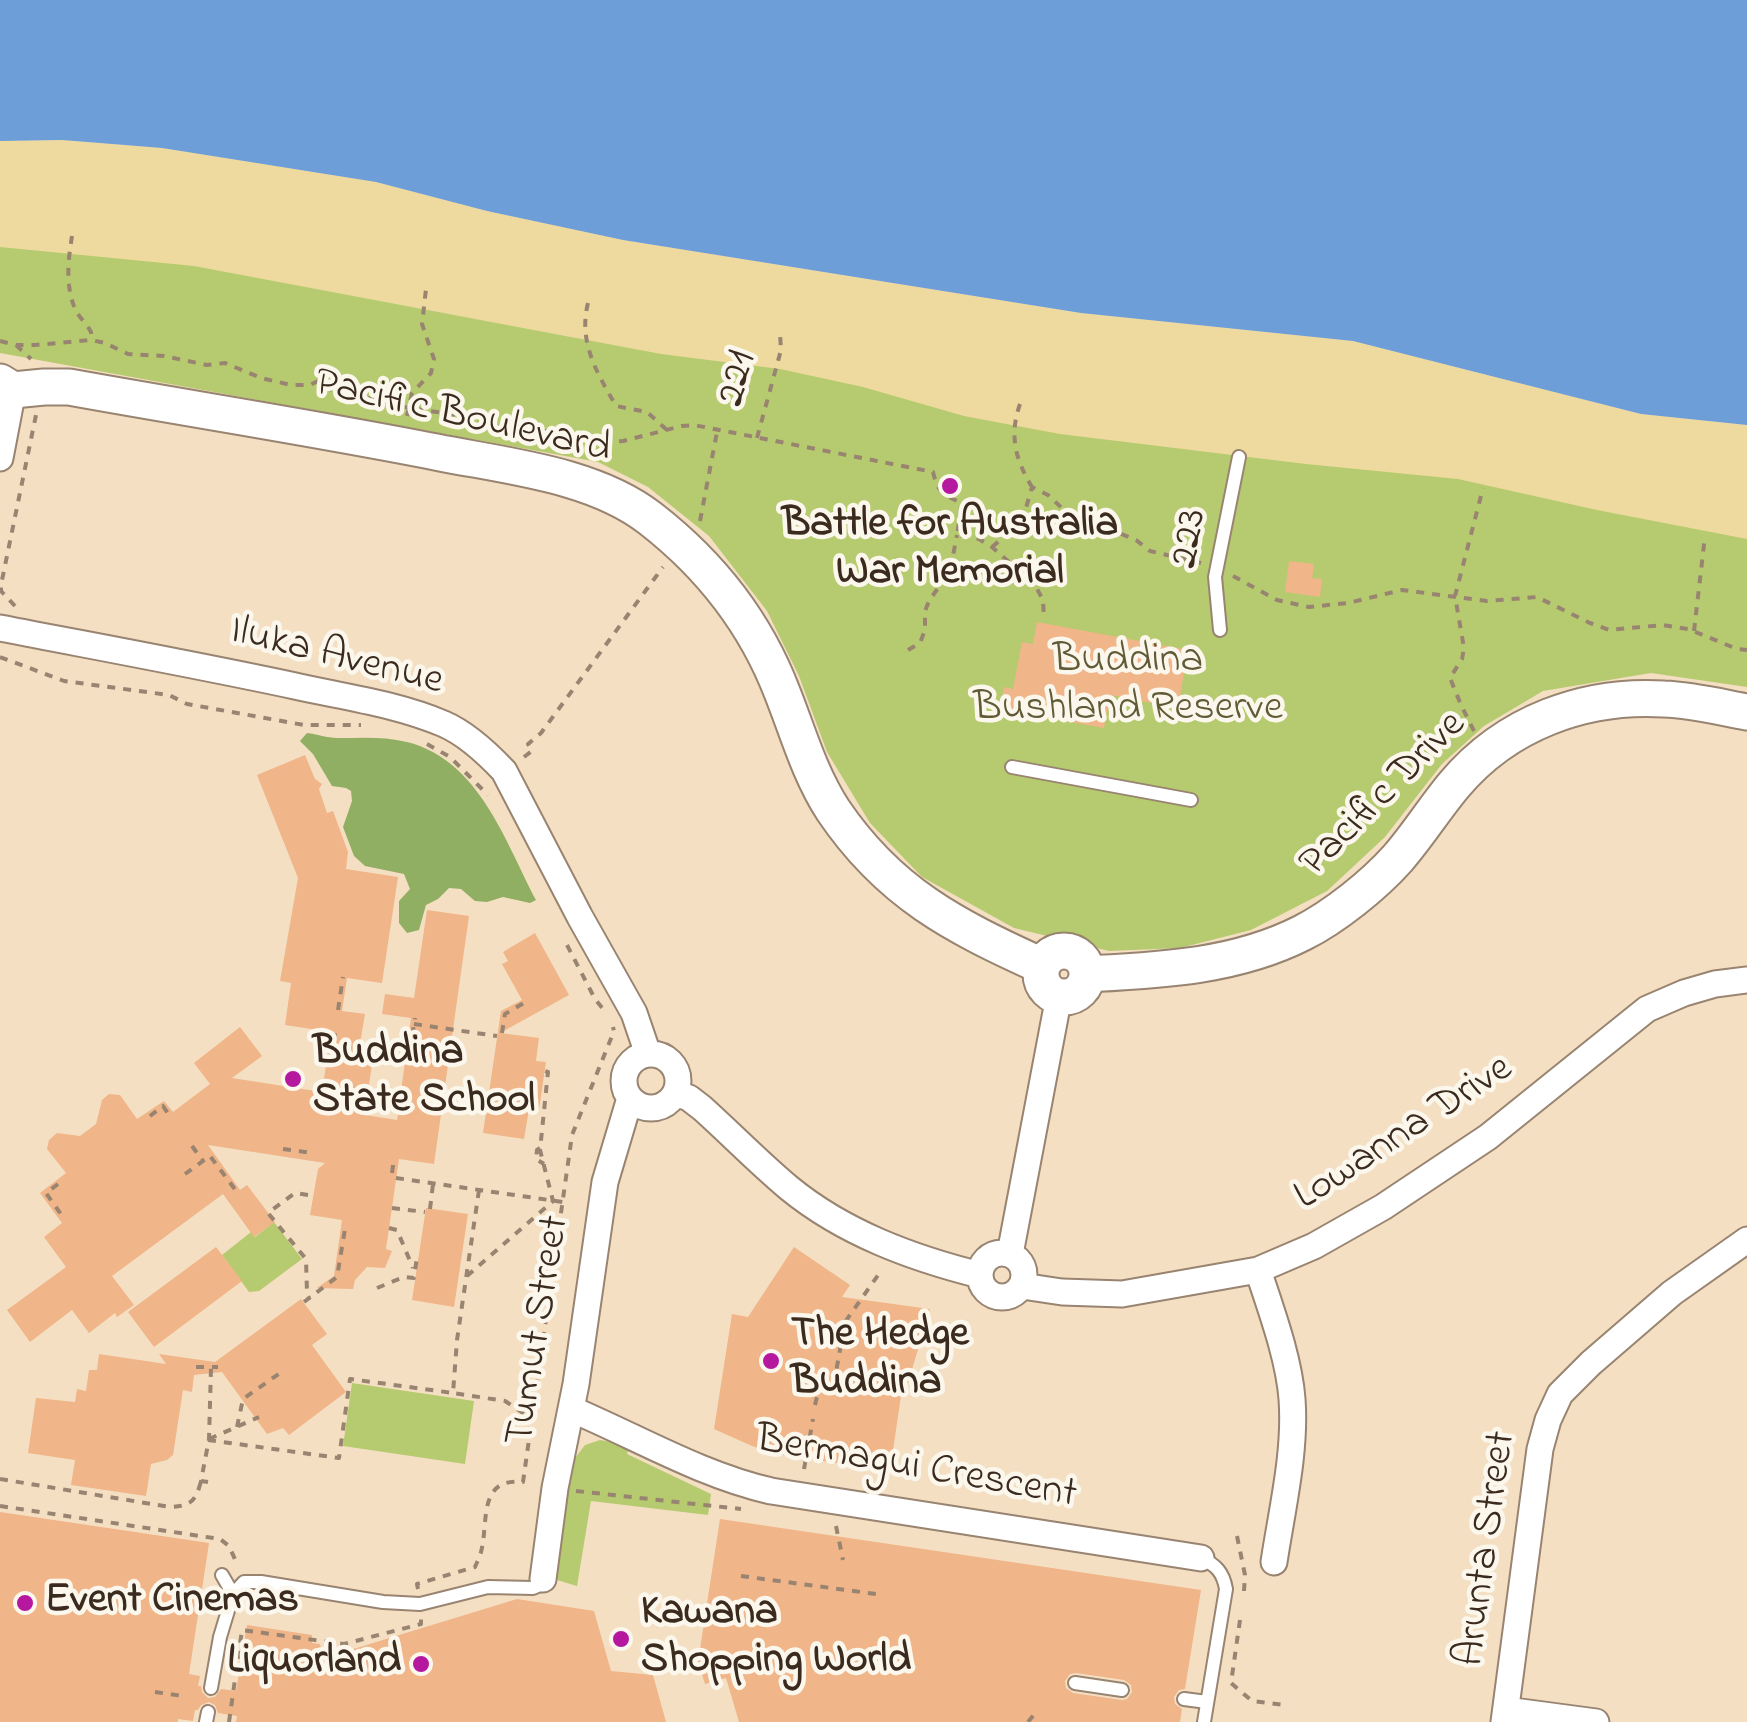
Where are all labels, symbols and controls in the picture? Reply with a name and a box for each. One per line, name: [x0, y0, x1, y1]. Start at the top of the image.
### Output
street label: 221: [709, 346, 771, 412]
street label: Pacific Boulevard: [309, 360, 615, 478]
marker: Battle for Australia War Memorial: [939, 475, 961, 497]
place label: Battle for Australia War Memorial: [782, 502, 1118, 600]
street label: 223: [1162, 506, 1222, 572]
street label: Iluka Avenue: [224, 608, 448, 710]
park label: Buddina Bushland Reserve: [973, 638, 1283, 736]
street label: Pacific Drive: [1291, 702, 1479, 890]
place label: Buddina State School: [313, 1030, 535, 1128]
street label: Lowanna Drive: [1286, 1046, 1524, 1224]
marker: Buddina State School: [282, 1068, 304, 1090]
street label: Tumut Street: [498, 1212, 584, 1450]
place label: The Hedge Buddina: [791, 1312, 969, 1410]
marker: The Hedge Buddina: [760, 1350, 782, 1372]
street label: Bermagui Crescent: [752, 1417, 1080, 1523]
street label: Arunta Street: [1448, 1428, 1530, 1670]
place label: Event Cinemas: [45, 1578, 299, 1628]
place label: Kawana Shopping World: [641, 1590, 911, 1688]
marker: Event Cinemas: [14, 1592, 36, 1614]
marker: Kawana Shopping World: [610, 1628, 632, 1650]
place label: Liquorland: [228, 1639, 401, 1689]
marker: Liquorland: [410, 1653, 432, 1675]

